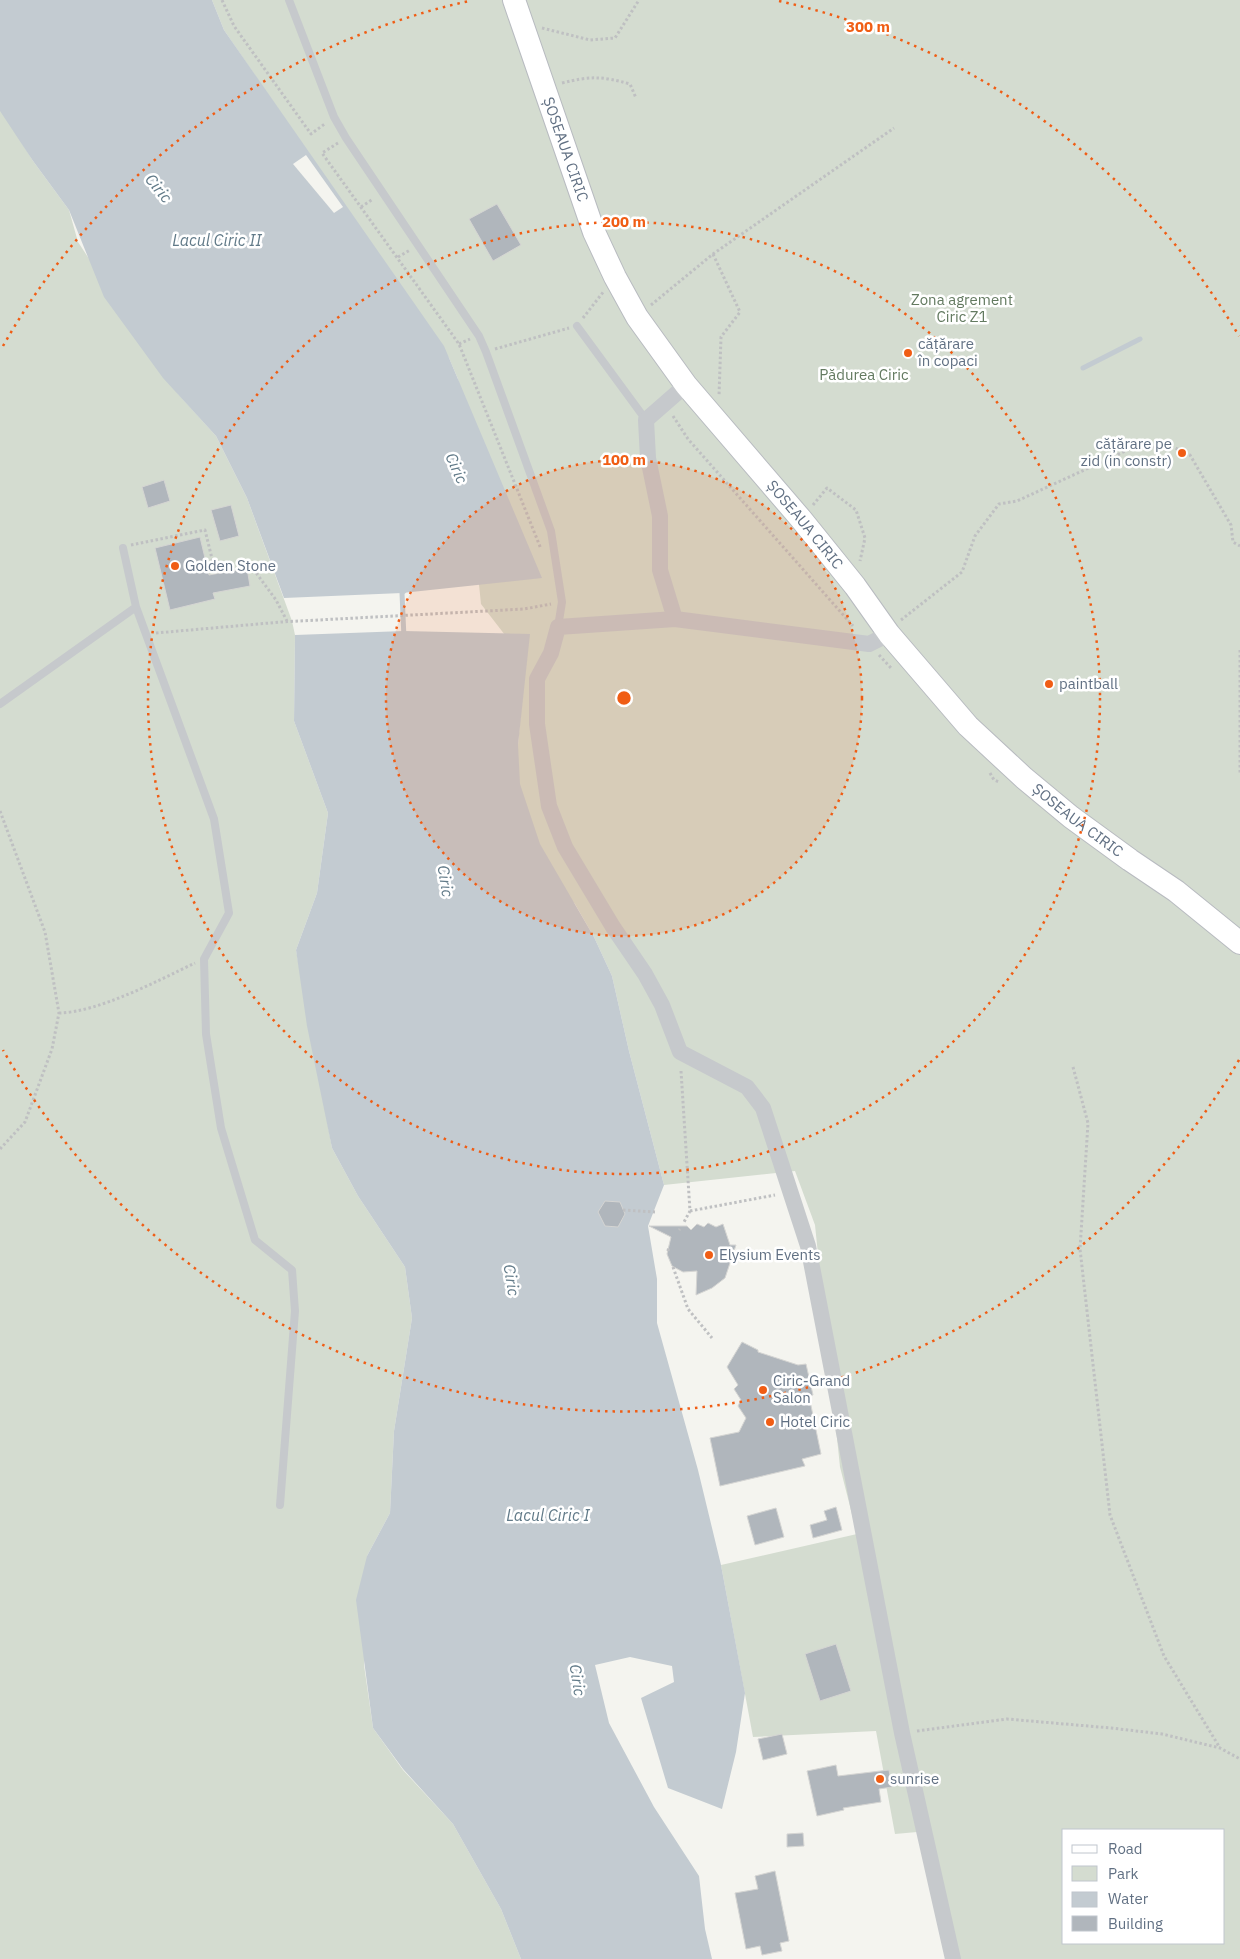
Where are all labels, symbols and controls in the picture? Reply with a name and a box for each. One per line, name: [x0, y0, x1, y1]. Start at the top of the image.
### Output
text: 300 m: [846, 17, 890, 36]
street label: ȘOSEAUA CIRIC: [539, 94, 593, 204]
water label: Ciric: [141, 169, 177, 207]
text: 200 m: [602, 212, 646, 231]
water label: Lacul Ciric II: [172, 230, 263, 250]
park label: Zona agrement Ciric Z1: [911, 290, 1013, 326]
place label: cățărare în copaci: [917, 334, 978, 370]
marker: cățărare în copaci: [902, 347, 914, 359]
park label: Pădurea Ciric: [819, 365, 909, 384]
place label: cățărare pe zid (in constr): [1081, 434, 1172, 470]
marker: cățărare pe zid (in constr): [1176, 447, 1188, 459]
water label: Ciric: [441, 449, 473, 487]
text: 100 m: [602, 450, 646, 469]
street label: ȘOSEAUA CIRIC: [763, 476, 848, 573]
place label: Golden Stone: [185, 556, 276, 575]
marker: Golden Stone: [169, 560, 181, 572]
place label: paintball: [1059, 674, 1118, 693]
marker: paintball: [1043, 678, 1055, 690]
centre of rings: [615, 689, 633, 707]
street label: ȘOSEAUA CIRIC: [1029, 779, 1127, 861]
water label: Ciric: [434, 864, 458, 898]
place label: Elysium Events: [719, 1245, 821, 1264]
marker: Elysium Events: [703, 1249, 715, 1261]
water label: Ciric: [500, 1263, 524, 1297]
place label: Ciric-Grand Salon: [773, 1371, 850, 1407]
marker: Ciric-Grand Salon: [757, 1384, 769, 1396]
place label: Hotel Ciric: [780, 1412, 850, 1431]
marker: Hotel Ciric: [764, 1416, 776, 1428]
water label: Lacul Ciric I: [506, 1505, 590, 1525]
water label: Ciric: [566, 1663, 590, 1697]
place label: sunrise: [890, 1769, 939, 1788]
marker: sunrise: [874, 1773, 886, 1785]
legend: [1062, 1829, 1225, 1944]
text: Road: [1108, 1839, 1143, 1858]
text: Park: [1108, 1864, 1138, 1883]
text: Water: [1108, 1889, 1149, 1908]
text: Building: [1108, 1914, 1163, 1933]

